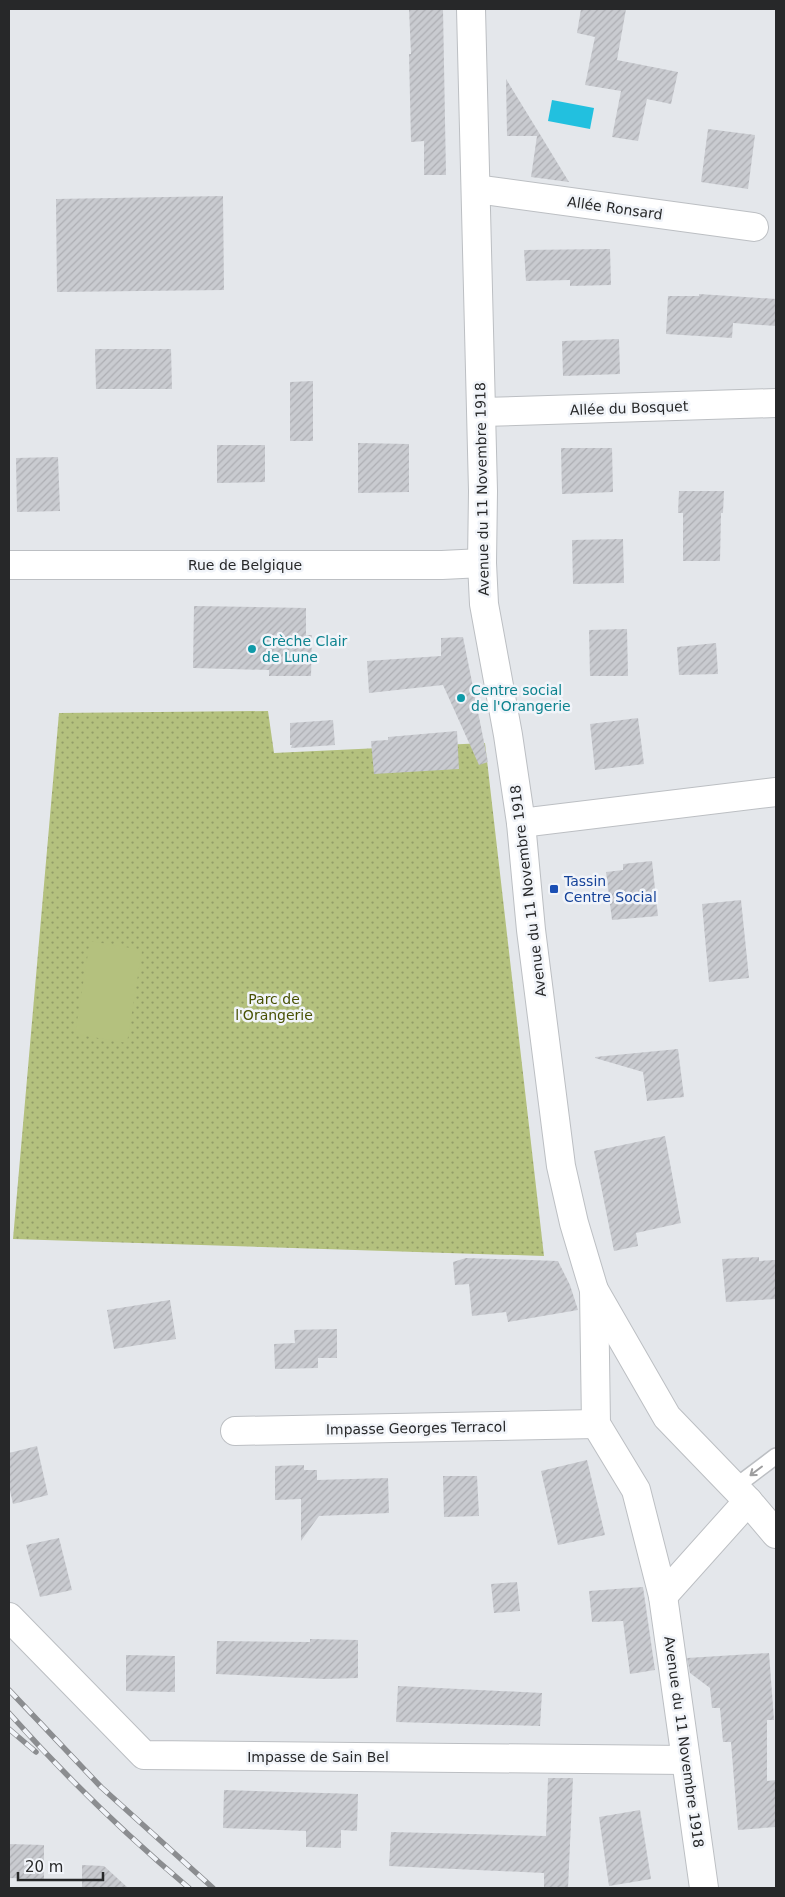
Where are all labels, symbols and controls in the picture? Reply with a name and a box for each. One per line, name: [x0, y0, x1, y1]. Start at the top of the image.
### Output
street label: Allée Ronsard: [566, 193, 664, 223]
street label: Avenue du 11 Novembre 1918: [472, 382, 492, 596]
street label: Allée du Bosquet: [569, 398, 689, 418]
street label: Rue de Belgique: [188, 557, 302, 573]
place label: Crèche Clair de Lune: [262, 633, 348, 665]
marker: Crèche Clair de Lune: [246, 643, 258, 655]
place label: Centre social de l'Orangerie: [471, 682, 571, 714]
marker: Centre social de l'Orangerie: [455, 692, 467, 704]
street label: Avenue du 11 Novembre 1918: [507, 784, 549, 998]
place label: Tassin Centre Social: [563, 873, 657, 905]
marker: Tassin Centre Social: [548, 883, 560, 895]
park label: Parc de l'Orangerie: [235, 991, 313, 1023]
street label: Impasse Georges Terracol: [326, 1418, 506, 1438]
one-way arrow: [750, 1466, 763, 1477]
street label: Avenue du 11 Novembre 1918: [661, 1635, 707, 1849]
street label: Impasse de Sain Bel: [247, 1749, 389, 1765]
scale bar: [18, 1850, 102, 1882]
text: 20 m: [25, 1858, 63, 1876]

